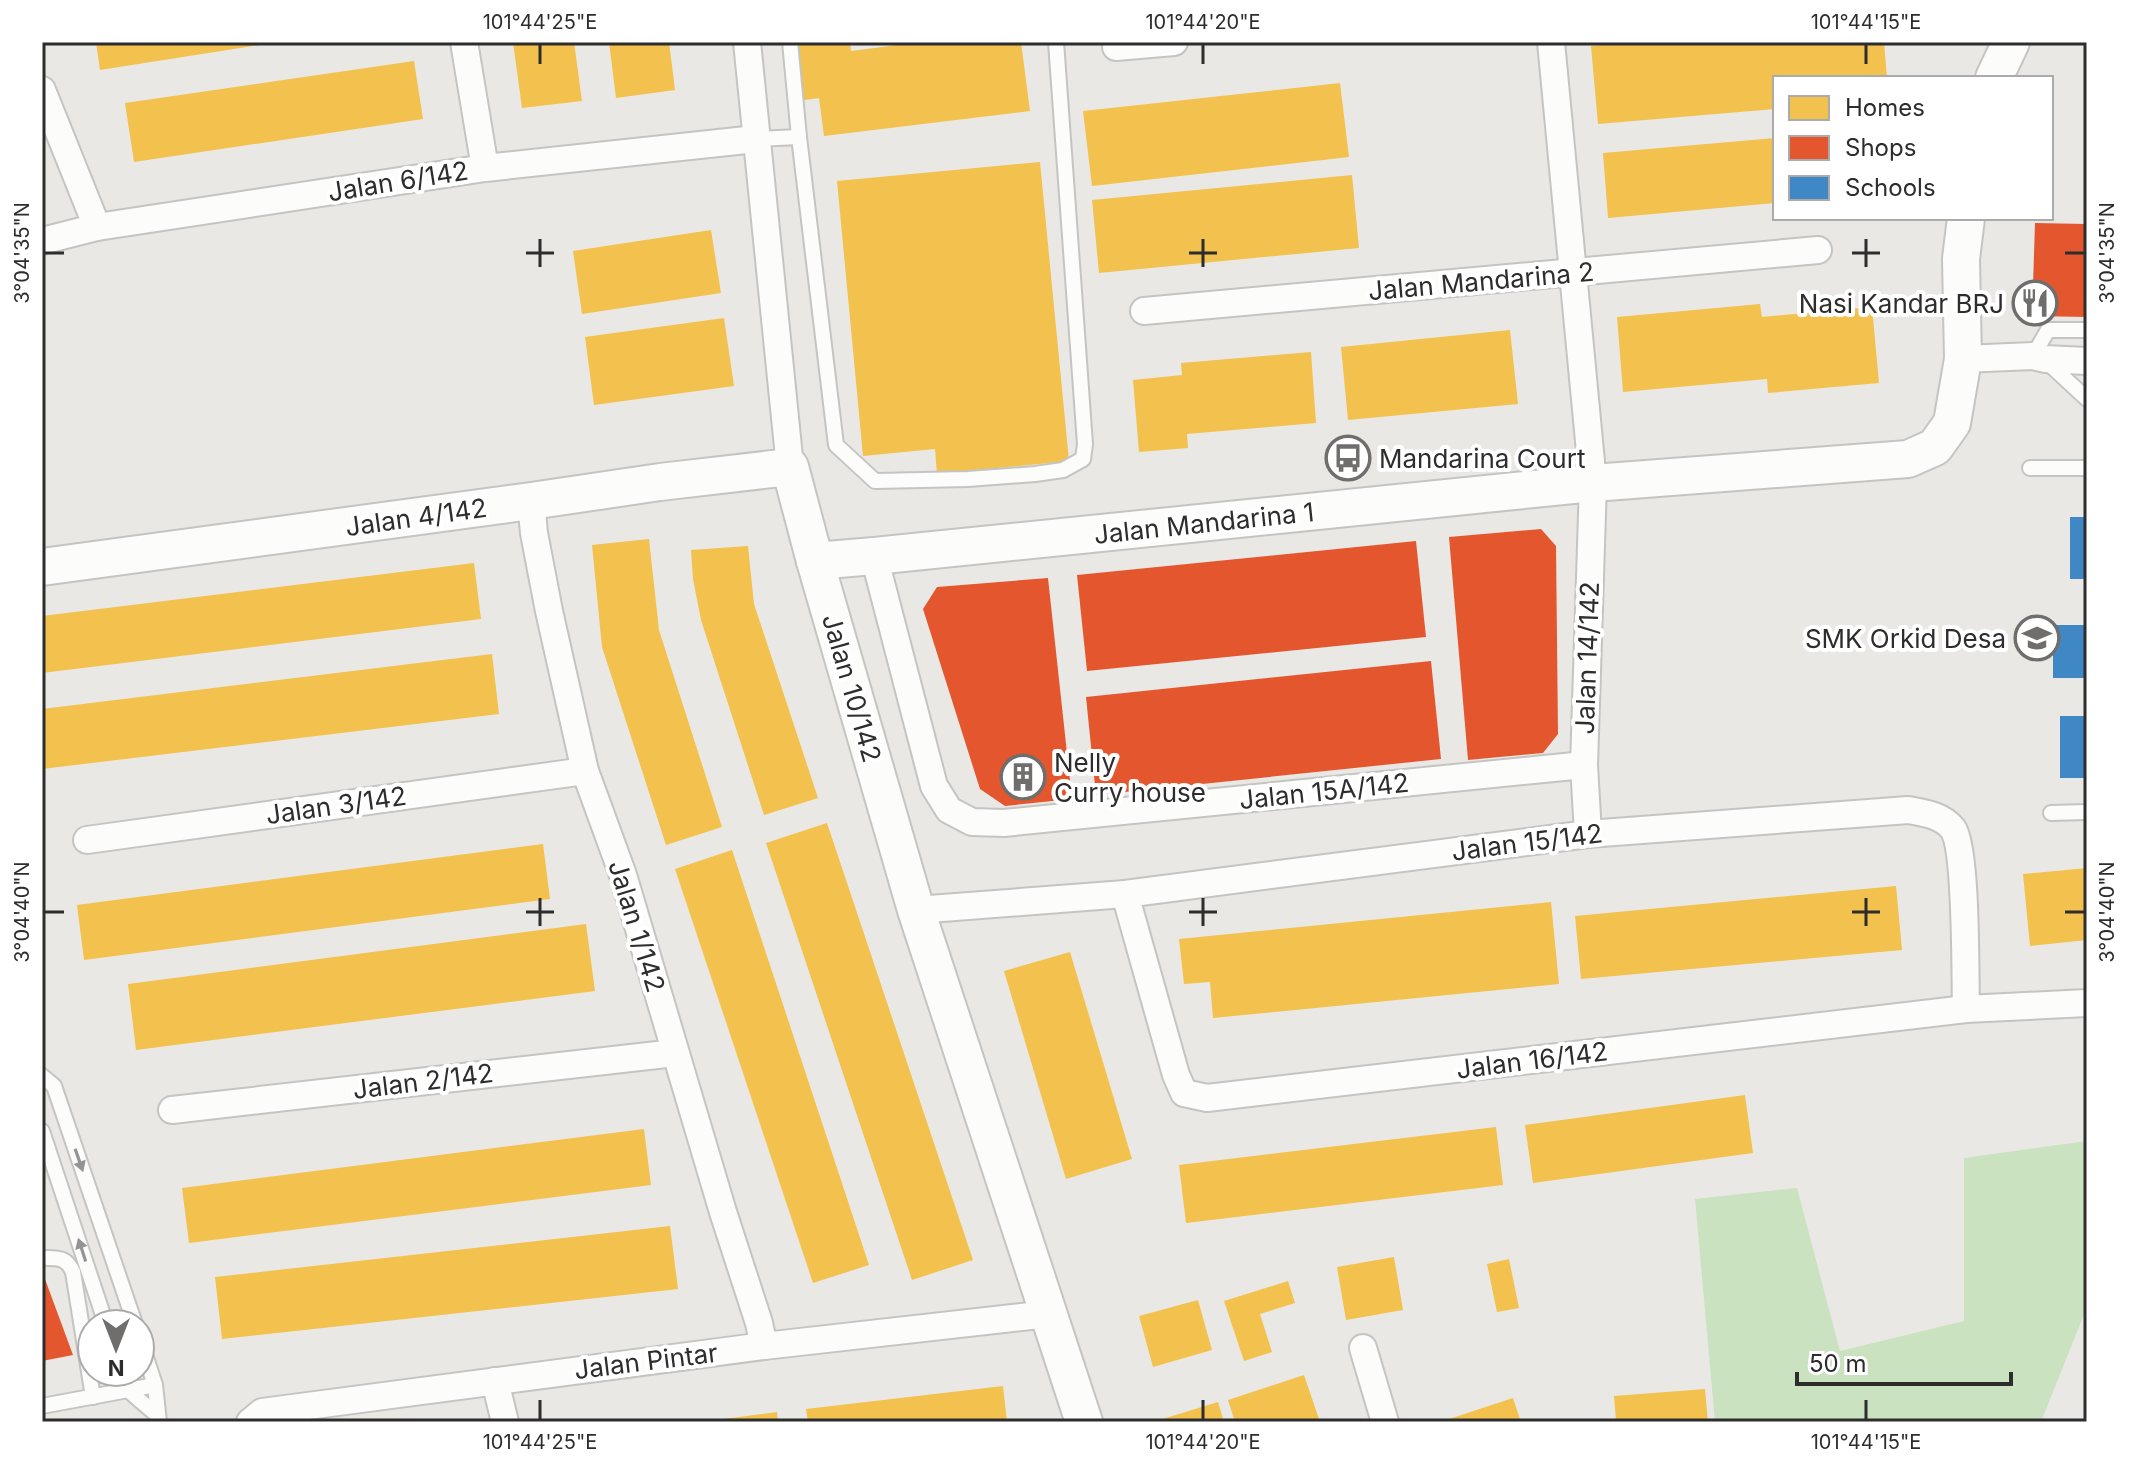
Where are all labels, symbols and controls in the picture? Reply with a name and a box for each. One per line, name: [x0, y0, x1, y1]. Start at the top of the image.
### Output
text: 101°44'25"E: [483, 10, 597, 34]
text: 101°44'20"E: [1145, 10, 1261, 34]
text: 101°44'15"E: [1811, 10, 1921, 34]
legend: [1773, 76, 2053, 220]
text: Homes: [1845, 93, 1925, 122]
text: Shops: [1845, 133, 1916, 162]
street label: Jalan 6/142: [326, 155, 470, 207]
text: Schools: [1845, 173, 1936, 202]
text: 3°04'35"N: [10, 202, 34, 304]
text: 3°04'35"N: [2095, 202, 2119, 304]
street label: Jalan Mandarina 2: [1367, 256, 1595, 306]
restaurant icon: Nasi Kandar BRJ: [2011, 279, 2059, 327]
place label: Nasi Kandar BRJ: [1799, 288, 2004, 319]
bus stop icon: Mandarina Court: [1324, 434, 1372, 482]
place label: Mandarina Court: [1379, 443, 1585, 474]
street label: Jalan 4/142: [343, 492, 489, 542]
street label: Jalan Mandarina 1: [1092, 496, 1316, 550]
street label: Jalan 14/142: [1569, 581, 1605, 735]
street label: Jalan 10/142: [816, 610, 888, 766]
school or university icon: SMK Orkid Desa: [2013, 614, 2061, 662]
place label: SMK Orkid Desa: [1805, 623, 2006, 654]
place label: Nelly Curry house: [1054, 747, 1206, 808]
building icon: Nelly Curry house: [999, 753, 1047, 801]
street label: Jalan 15A/142: [1238, 767, 1410, 815]
street label: Jalan 3/142: [264, 780, 408, 830]
street label: Jalan 15/142: [1450, 817, 1604, 867]
street label: Jalan 1/142: [602, 856, 672, 996]
text: 3°04'40"N: [10, 861, 34, 963]
text: 3°04'40"N: [2095, 861, 2119, 963]
street label: Jalan 16/142: [1455, 1035, 1609, 1085]
street label: Jalan 2/142: [351, 1057, 495, 1105]
one-way arrow: [74, 1148, 86, 1172]
one-way arrow: [75, 1238, 87, 1262]
north arrow: [76, 1308, 156, 1388]
scale bar: [1797, 1336, 2011, 1386]
street label: Jalan Pintar: [573, 1337, 720, 1385]
text: 50 m: [1809, 1349, 1867, 1378]
text: N: [108, 1355, 124, 1381]
text: 101°44'25"E: [483, 1430, 597, 1454]
text: 101°44'20"E: [1145, 1430, 1261, 1454]
text: 101°44'15"E: [1811, 1430, 1921, 1454]

